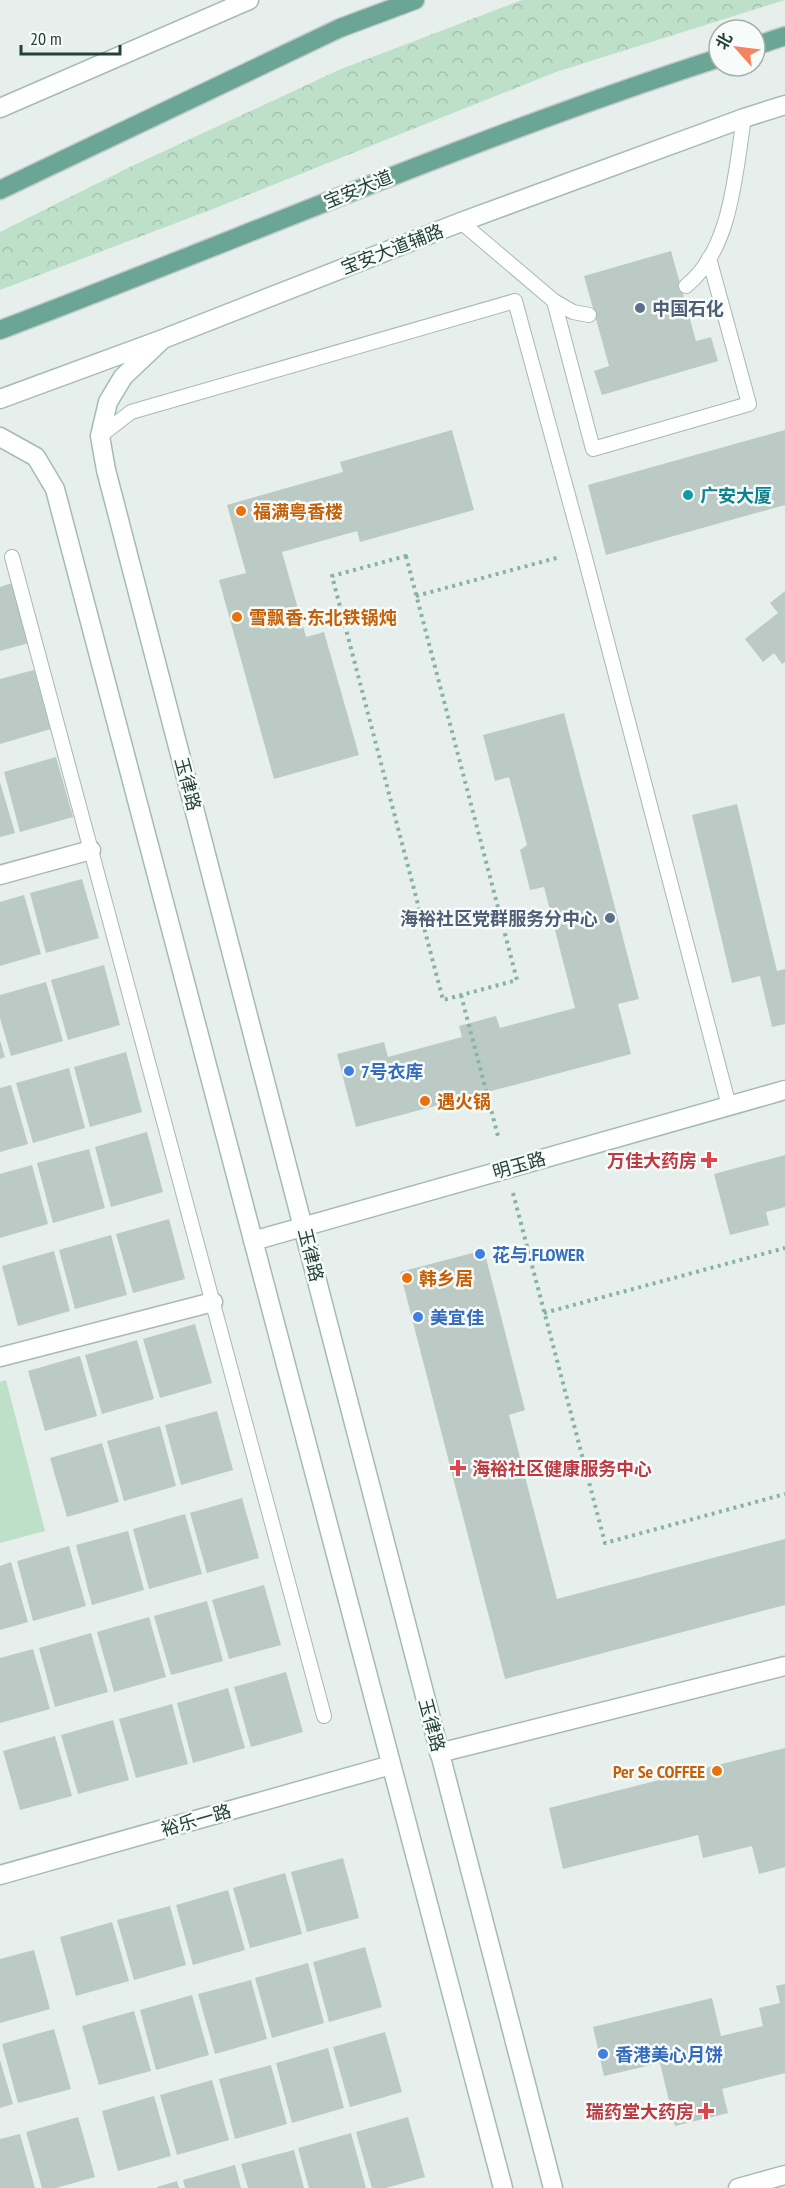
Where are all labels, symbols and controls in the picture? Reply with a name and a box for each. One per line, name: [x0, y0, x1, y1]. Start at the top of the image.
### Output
scale bar: [21, 18, 120, 56]
north arrow: [707, 18, 767, 78]
text: 20 m: [30, 27, 62, 50]
text: 北: [711, 29, 736, 53]
street label: 宝安大道: [320, 165, 396, 213]
street label: 宝安大道辅路: [337, 219, 447, 279]
place label: 中国石化: [652, 297, 724, 320]
marker: 中国石化: [633, 301, 647, 315]
place label: 广安大厦: [700, 484, 772, 507]
marker: 广安大厦: [681, 488, 695, 502]
place label: 福满粤香楼: [253, 500, 343, 523]
marker: 福满粤香楼: [234, 504, 248, 518]
place label: 雪飘香·东北铁锅炖: [249, 606, 397, 629]
marker: 雪飘香·东北铁锅炖: [230, 610, 244, 624]
street label: 玉律路: [170, 755, 206, 813]
place label: 海裕社区党群服务分中心: [400, 907, 598, 930]
marker: 海裕社区党群服务分中心: [603, 911, 617, 925]
place label: 7号衣库: [361, 1060, 424, 1083]
marker: 7号衣库: [342, 1064, 356, 1078]
place label: 遇火锅: [437, 1090, 491, 1113]
marker: 遇火锅: [418, 1094, 432, 1108]
street label: 明玉路: [490, 1147, 548, 1183]
place label: 万佳大药房: [607, 1149, 697, 1172]
marker: 万佳大药房: [702, 1153, 716, 1167]
street label: 玉律路: [293, 1226, 329, 1284]
place label: 花与.FLOWER: [492, 1243, 585, 1266]
marker: 花与.FLOWER: [473, 1247, 487, 1261]
place label: 韩乡居: [419, 1267, 473, 1290]
marker: 韩乡居: [400, 1271, 414, 1285]
place label: 美宜佳: [430, 1306, 484, 1329]
marker: 美宜佳: [411, 1310, 425, 1324]
place label: 海裕社区健康服务中心: [472, 1457, 652, 1480]
marker: 海裕社区健康服务中心: [449, 1459, 467, 1477]
street label: 玉律路: [414, 1696, 450, 1754]
place label: Per Se COFFEE: [613, 1760, 705, 1783]
marker: Per Se COFFEE: [710, 1764, 724, 1778]
street label: 裕乐一路: [158, 1799, 234, 1841]
place label: 香港美心月饼: [615, 2043, 723, 2066]
marker: 香港美心月饼: [596, 2047, 610, 2061]
place label: 瑞药堂大药房: [586, 2100, 694, 2123]
marker: 瑞药堂大药房: [699, 2104, 713, 2118]

